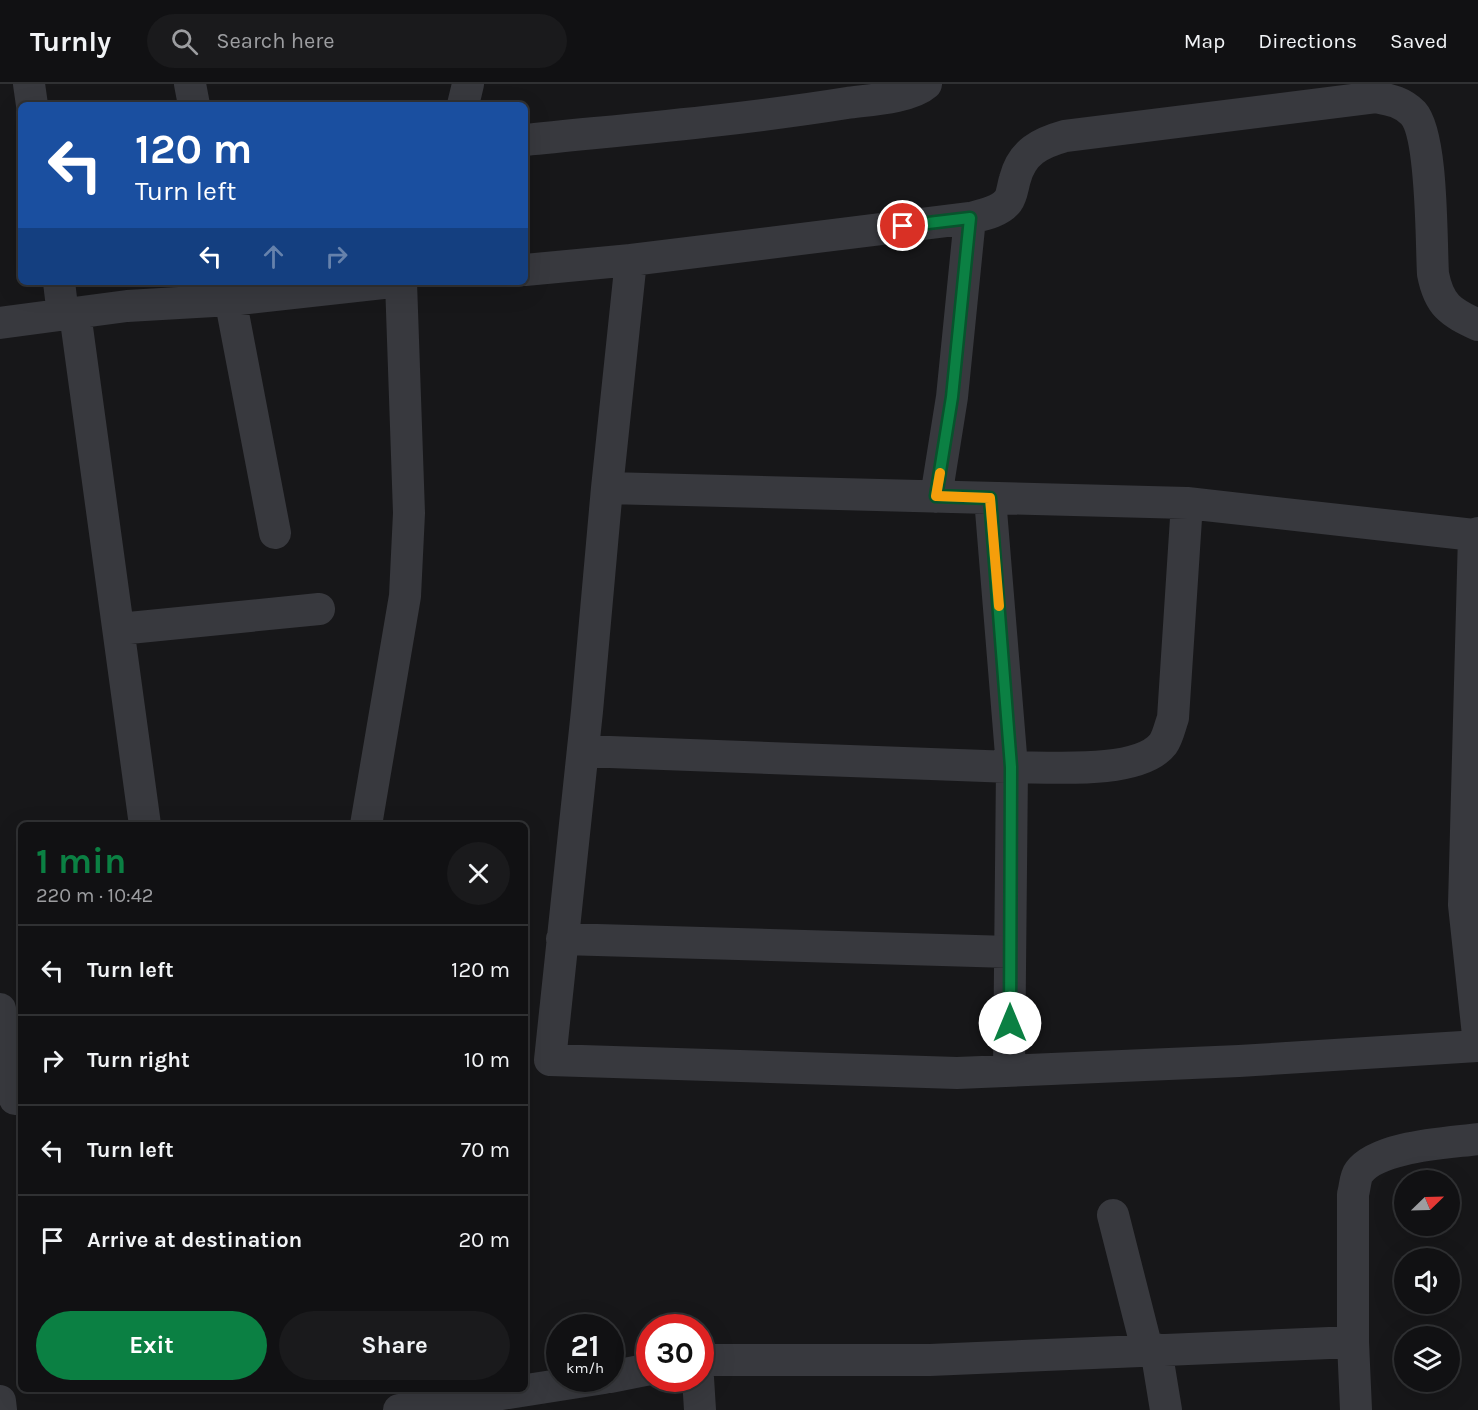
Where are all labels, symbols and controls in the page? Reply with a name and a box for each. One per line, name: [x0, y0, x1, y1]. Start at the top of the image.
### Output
search box: [147, 14, 567, 68]
text: Turnly: [30, 25, 111, 58]
icon: search: [168, 25, 201, 58]
text: Search here: [216, 28, 335, 54]
text: Map: [1184, 29, 1225, 53]
text: Directions: [1258, 29, 1357, 53]
text: Saved: [1390, 29, 1448, 53]
text: 120 m: [135, 124, 252, 174]
icon: left: [36, 126, 114, 204]
text: Turn left: [135, 175, 236, 207]
pin: [877, 200, 928, 251]
icon: arrive: [886, 209, 919, 242]
icon: left: [194, 240, 227, 273]
icon: ahead: [257, 240, 290, 273]
icon: right: [320, 240, 353, 273]
text: 1 min: [36, 840, 126, 882]
button: close: [447, 842, 510, 905]
text: 220 m · 10:42: [36, 884, 153, 907]
icon: left: [36, 954, 69, 987]
text: Turn left: [87, 957, 174, 983]
text: 120 m: [451, 957, 510, 983]
position arrow: [978, 991, 1042, 1055]
icon: right: [36, 1044, 69, 1077]
text: Turn right: [87, 1047, 190, 1073]
text: 10 m: [464, 1047, 510, 1073]
icon: left: [36, 1134, 69, 1167]
text: Turn left: [87, 1137, 174, 1163]
text: 70 m: [461, 1137, 510, 1163]
north arrow: [1394, 1170, 1460, 1236]
map controls: [1394, 1170, 1460, 1392]
icon: arrive: [36, 1224, 69, 1257]
text: Arrive at destination: [87, 1227, 302, 1253]
text: 20 m: [458, 1227, 510, 1253]
button: sound: [1394, 1248, 1460, 1314]
button: Exit: [36, 1311, 267, 1380]
button: Share: [279, 1311, 510, 1380]
speed limit sign: 30: [636, 1314, 714, 1392]
button: layers: [1394, 1326, 1460, 1392]
text: 21: [571, 1328, 599, 1364]
text: km/h: [566, 1359, 604, 1377]

